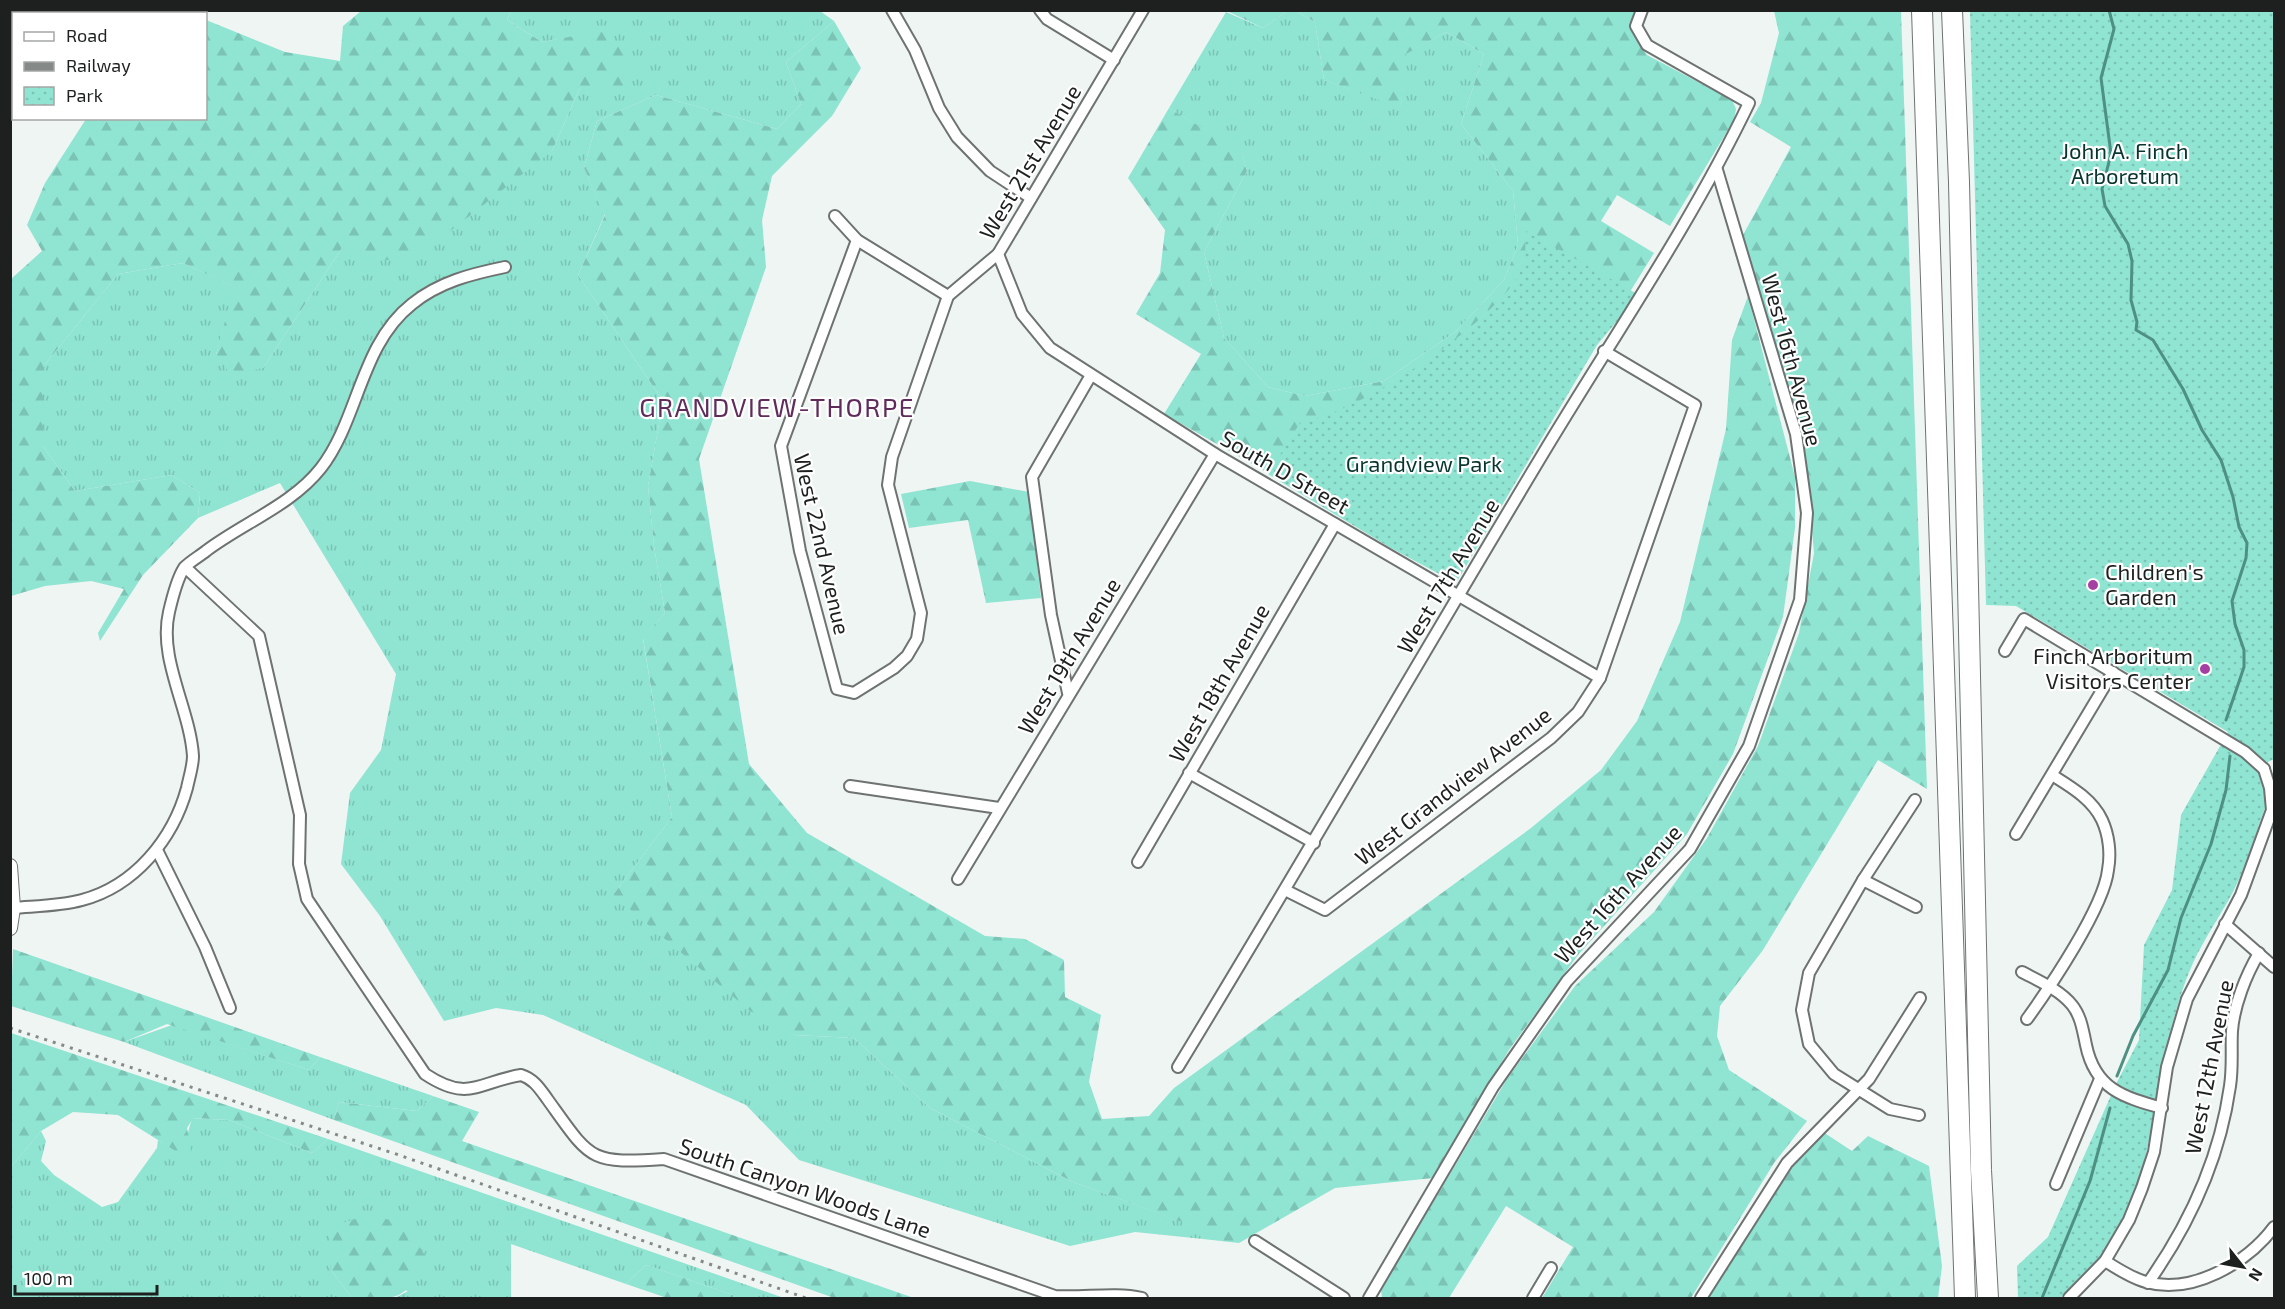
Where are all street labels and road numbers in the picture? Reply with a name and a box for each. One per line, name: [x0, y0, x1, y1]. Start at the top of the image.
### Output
street label: West 21st Avenue: [973, 80, 1085, 243]
street label: West 16th Avenue: [1757, 271, 1828, 449]
street label: South D Street: [1217, 424, 1354, 518]
street label: West 22nd Avenue: [790, 451, 856, 637]
street label: West 17th Avenue: [1391, 493, 1504, 658]
street label: West 19th Avenue: [1011, 573, 1125, 738]
street label: West 18th Avenue: [1162, 599, 1274, 766]
street label: West Grandview Avenue: [1349, 701, 1556, 870]
street label: West 16th Avenue: [1548, 819, 1686, 968]
street label: West 12th Avenue: [2178, 977, 2238, 1156]
street label: South Canyon Woods Lane: [676, 1132, 935, 1242]

